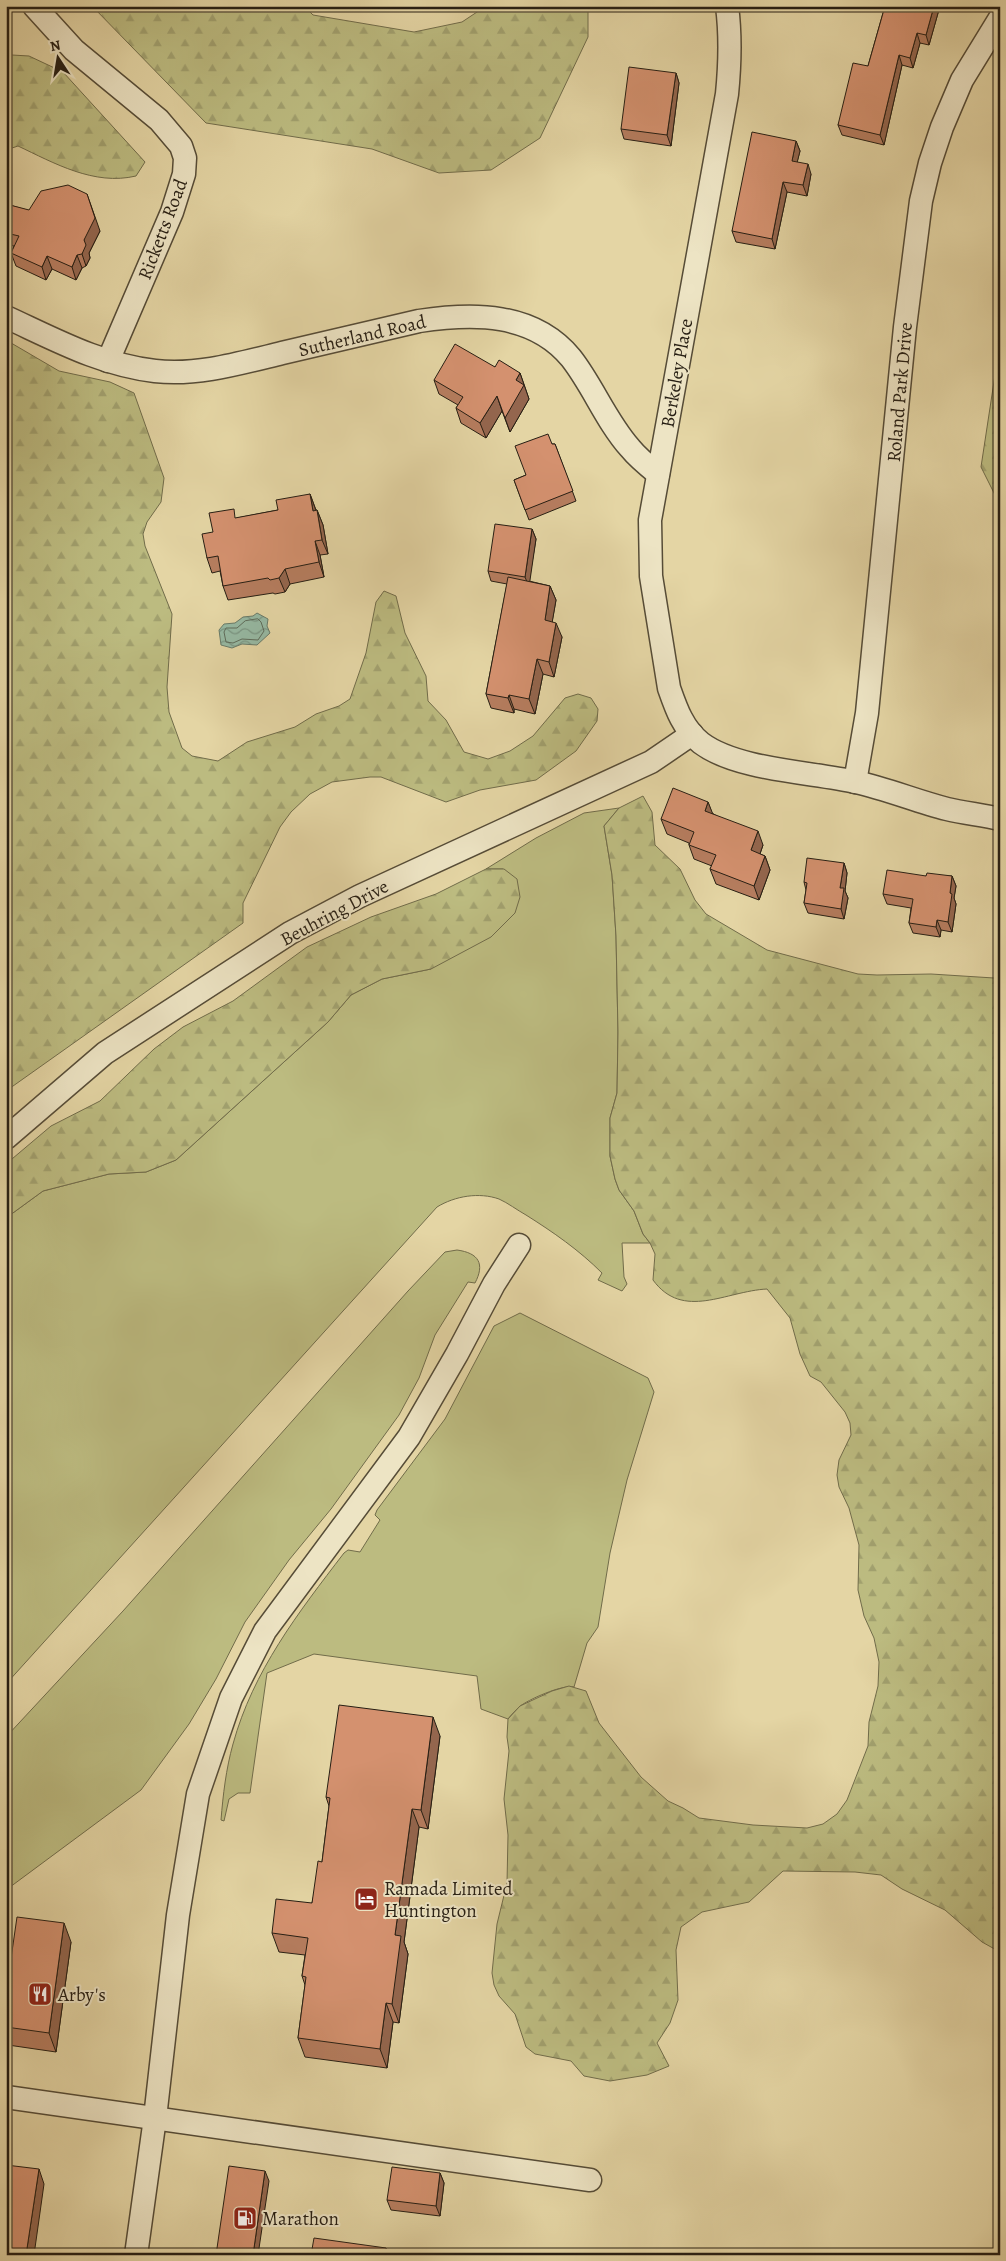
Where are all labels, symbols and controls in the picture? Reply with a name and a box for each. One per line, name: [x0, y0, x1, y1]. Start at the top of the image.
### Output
north arrow: [32, 32, 82, 82]
text: N: [48, 35, 62, 56]
street label: Ricketts Road: [132, 175, 194, 283]
street label: Sutherland Road: [296, 309, 429, 363]
street label: Berkeley Place: [655, 317, 699, 430]
street label: Roland Park Drive: [881, 321, 919, 463]
street label: Beuhring Drive: [276, 873, 393, 952]
place label: Ramada Limited Huntington: [384, 1876, 514, 1924]
hotel icon: Ramada Limited Huntington: [353, 1886, 379, 1912]
restaurant icon: Arby's: [27, 1981, 53, 2007]
place label: Arby's: [57, 1982, 106, 2008]
fuel station icon: Marathon: [232, 2205, 258, 2231]
place label: Marathon: [262, 2206, 339, 2232]

